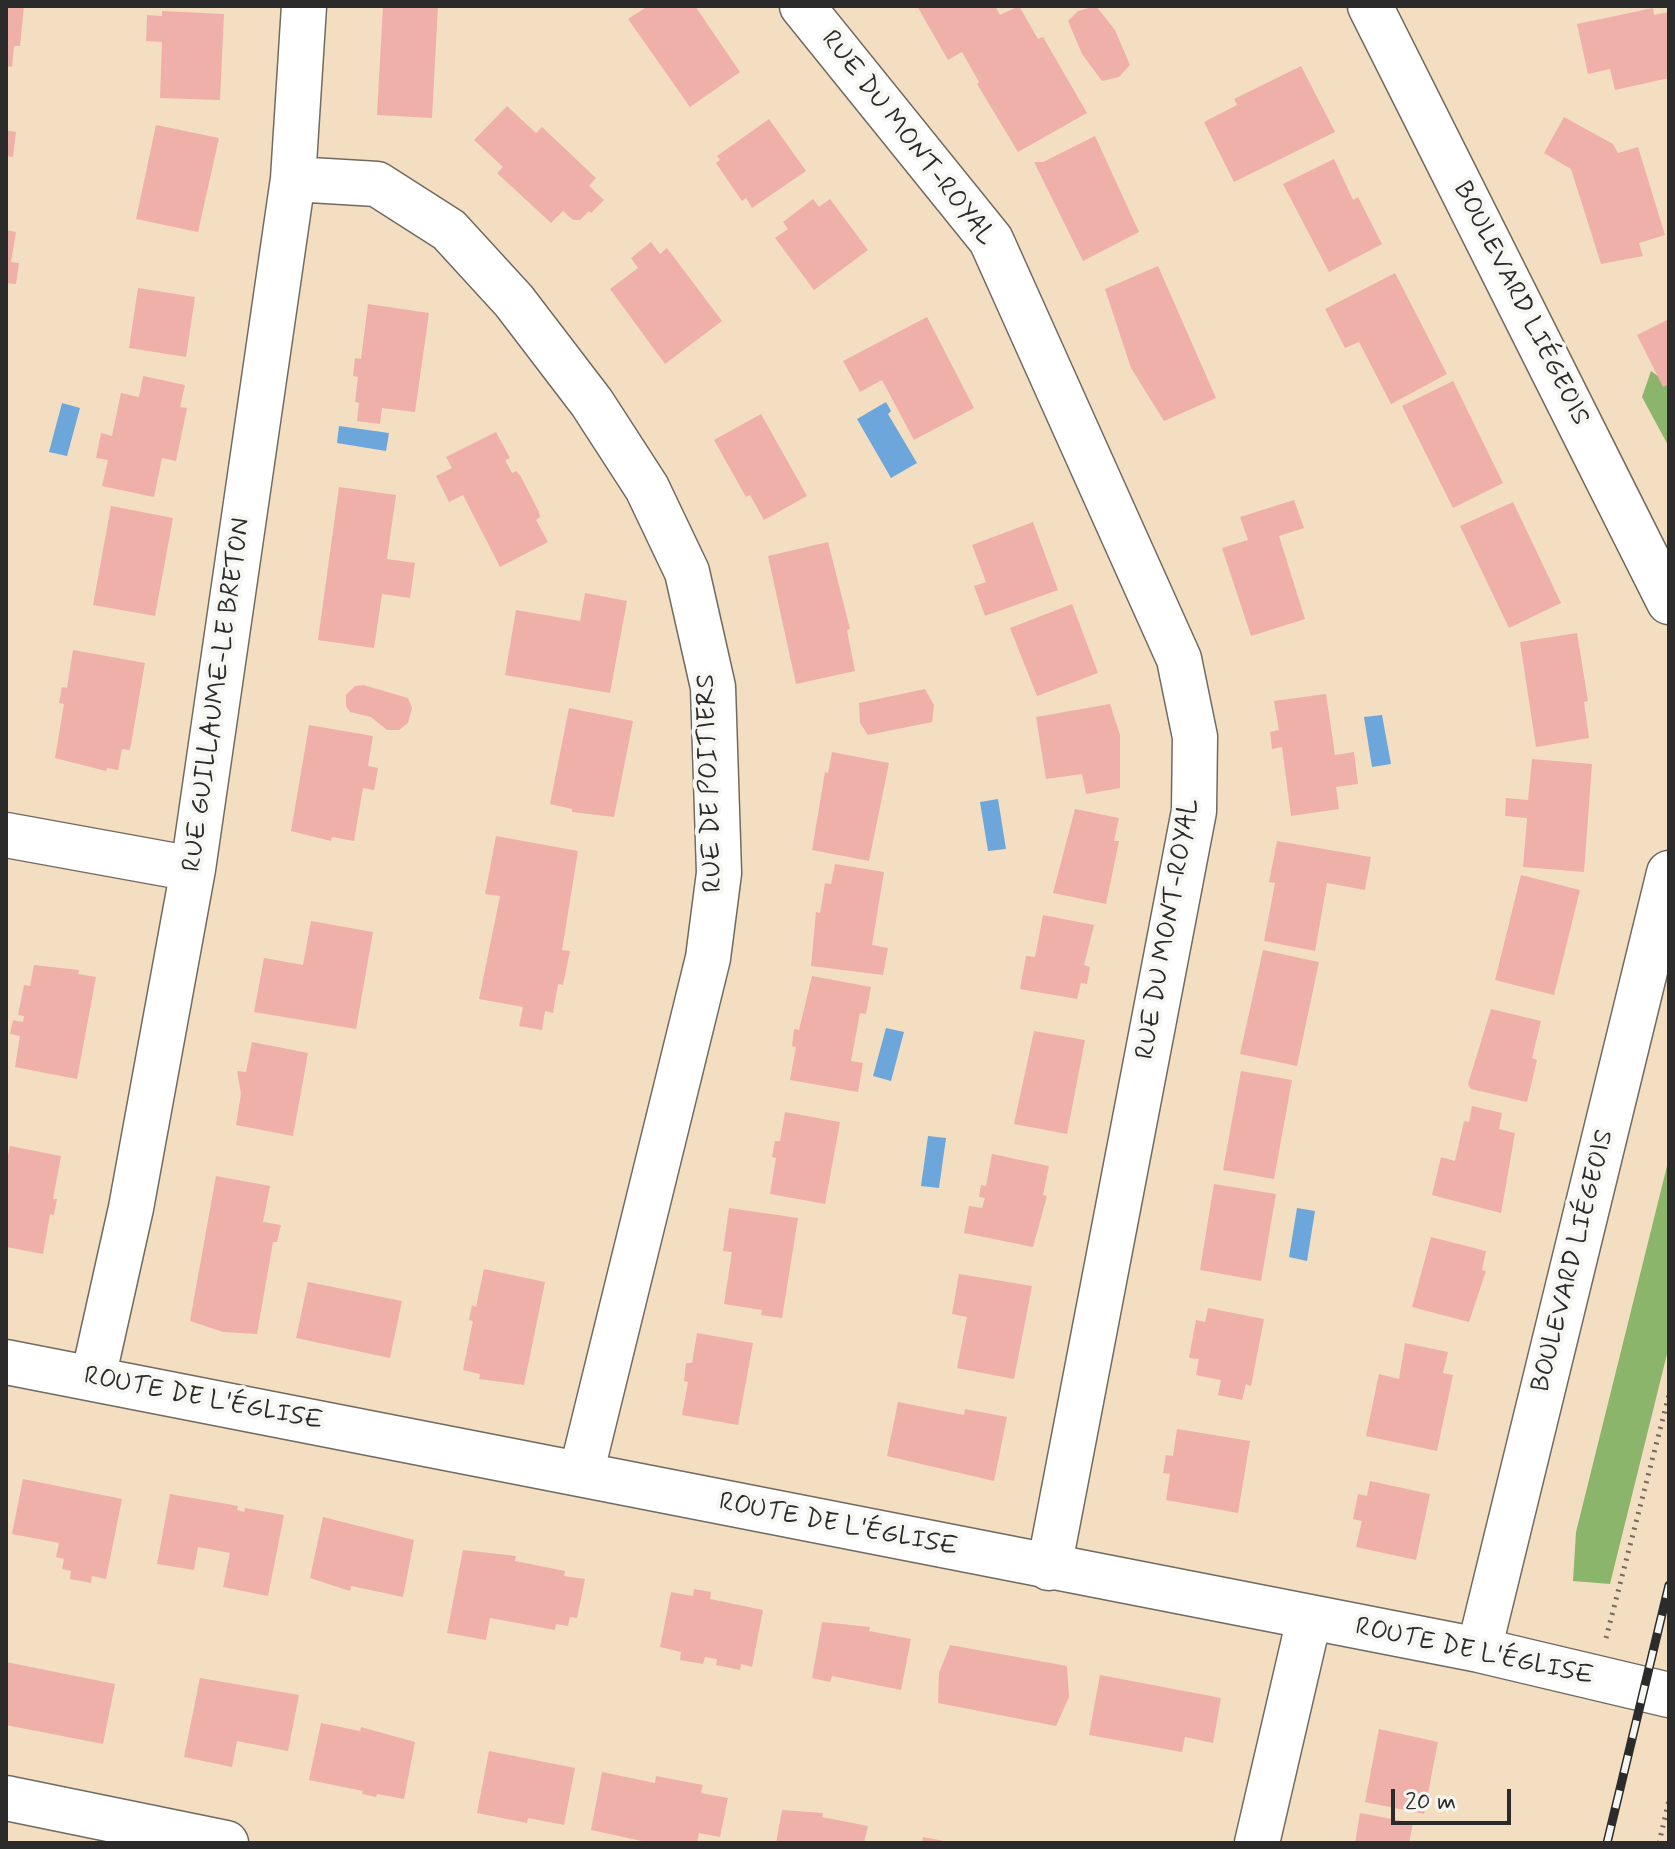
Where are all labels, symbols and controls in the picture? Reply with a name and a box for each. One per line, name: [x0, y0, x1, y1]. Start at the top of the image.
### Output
street label: RUE DU MONT-ROYAL: [813, 25, 1001, 253]
street label: BOULEVARD LIÉGEOIS: [1445, 177, 1595, 431]
street label: RUE GUILLAUME-LE BRETON: [178, 516, 258, 874]
street label: RUE DE POITIERS: [692, 673, 730, 893]
street label: RUE DU MONT-ROYAL: [1131, 796, 1207, 1062]
street label: BOULEVARD LIÉGEOIS: [1526, 1127, 1622, 1395]
street label: ROUTE DE L'ÉGLISE: [81, 1362, 325, 1438]
street label: ROUTE DE L'ÉGLISE: [716, 1488, 960, 1564]
street label: ROUTE DE L'ÉGLISE: [1352, 1613, 1596, 1693]
scale bar: [1395, 1773, 1515, 1823]
text: 20 m: [1405, 1787, 1456, 1818]

